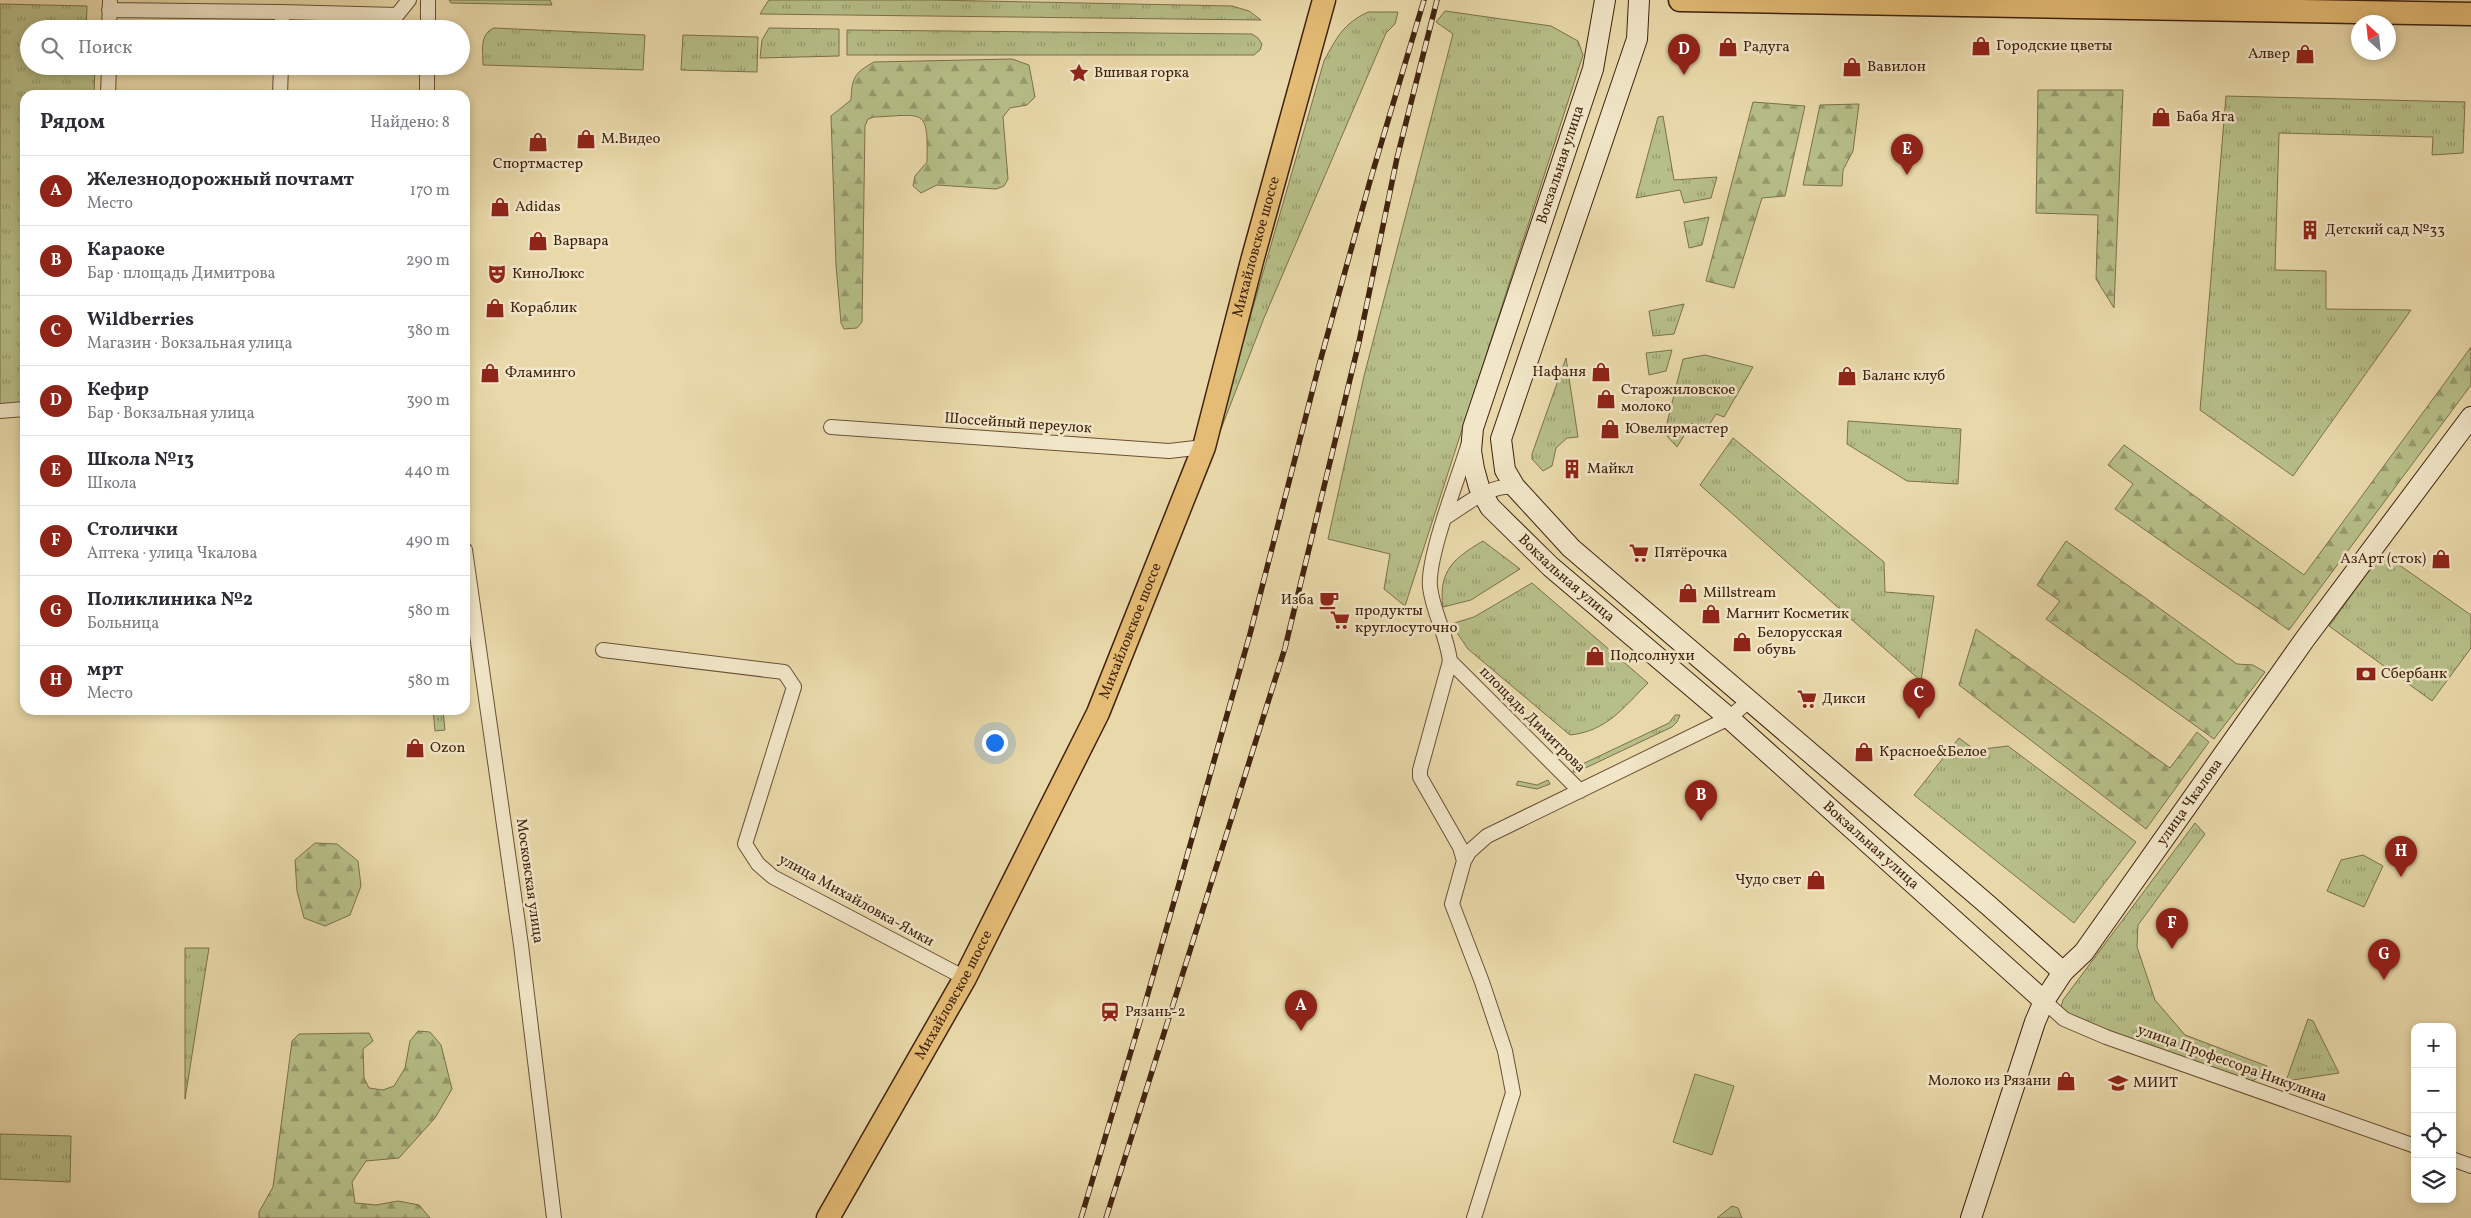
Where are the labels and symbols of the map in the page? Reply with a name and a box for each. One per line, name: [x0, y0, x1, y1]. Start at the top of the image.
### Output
north arrow: [2351, 15, 2396, 60]
pin: D: [1668, 34, 1700, 75]
shop icon: Городские цветы: [1970, 35, 1992, 57]
shop icon: Радуга: [1717, 36, 1739, 58]
place label: Городские цветы: [1996, 36, 2113, 57]
place label: Радуга: [1743, 37, 1790, 58]
shop icon: Алвер: [2294, 43, 2316, 65]
place label: Алвер: [2248, 44, 2290, 65]
shop icon: Вавилон: [1841, 56, 1863, 78]
place label: Вавилон: [1867, 57, 1926, 78]
place icon: Вшивая горка: [1068, 62, 1090, 84]
place label: Вшивая горка: [1094, 63, 1189, 84]
street label: Вокзальная улица: [1532, 103, 1590, 227]
shop icon: Баба Яга: [2150, 106, 2172, 128]
place label: Баба Яга: [2176, 107, 2235, 128]
shop icon: М.Видео: [575, 128, 597, 150]
place label: М.Видео: [601, 129, 661, 150]
shop icon: Спортмастер: [527, 131, 549, 153]
pin: E: [1891, 134, 1923, 175]
place label: Спортмастер: [493, 154, 583, 175]
street label: Михайловское шоссе: [1227, 174, 1285, 320]
shop icon: Adidas: [489, 196, 511, 218]
place label: Adidas: [515, 197, 561, 218]
building icon: Детский сад №33: [2299, 219, 2321, 241]
place label: Детский сад №33: [2325, 220, 2445, 241]
shop icon: Варвара: [527, 230, 549, 252]
place label: Варвара: [553, 231, 609, 252]
theatre icon: КиноЛюкс: [486, 263, 508, 285]
place label: КиноЛюкс: [512, 264, 585, 285]
shop icon: Кораблик: [484, 297, 506, 319]
place label: Кораблик: [510, 298, 577, 319]
shop icon: Нафаня: [1590, 361, 1612, 383]
shop icon: Фламинго: [479, 362, 501, 384]
place label: Нафаня: [1532, 362, 1586, 383]
place label: Фламинго: [505, 363, 576, 384]
shop icon: Баланс клуб: [1836, 365, 1858, 387]
place label: Баланс клуб: [1862, 366, 1945, 387]
place label: Старожиловское молоко: [1621, 380, 1735, 418]
shop icon: Старожиловское молоко: [1595, 388, 1617, 410]
street label: Шоссейный переулок: [944, 408, 1092, 440]
shop icon: Ювелирмастер: [1599, 418, 1621, 440]
place label: Ювелирмастер: [1625, 419, 1728, 440]
building icon: Майкл: [1561, 458, 1583, 480]
place label: Майкл: [1587, 459, 1634, 480]
street label: Вокзальная улица: [1513, 530, 1619, 627]
supermarket icon: Пятёрочка: [1628, 542, 1650, 564]
place label: Пятёрочка: [1654, 543, 1728, 564]
shop icon: АзАрт (сток): [2430, 548, 2452, 570]
place label: АзАрт (сток): [2340, 549, 2426, 570]
street label: Михайловское шоссе: [1094, 560, 1167, 702]
shop icon: Millstream: [1677, 582, 1699, 604]
place label: Millstream: [1703, 583, 1776, 604]
cafe icon: Изба: [1318, 589, 1340, 611]
place label: Изба: [1281, 590, 1314, 611]
place label: продукты круглосуточно: [1355, 601, 1457, 639]
shop icon: Магнит Косметик: [1700, 603, 1722, 625]
place label: Магнит Косметик: [1726, 604, 1849, 625]
supermarket icon: продукты круглосуточно: [1329, 609, 1351, 631]
place label: Белорусская обувь: [1757, 623, 1843, 661]
shop icon: Белорусская обувь: [1731, 631, 1753, 653]
shop icon: Подсолнухи: [1584, 645, 1606, 667]
place label: Подсолнухи: [1610, 646, 1695, 667]
street label: площадь Димитрова: [1474, 662, 1590, 778]
bank icon: Сбербанк: [2355, 663, 2377, 685]
place label: Сбербанк: [2381, 664, 2447, 685]
pin: C: [1903, 678, 1935, 719]
supermarket icon: Дикси: [1796, 688, 1818, 710]
place label: Дикси: [1822, 689, 1866, 710]
your location: [982, 730, 1008, 756]
shop icon: Ozon: [404, 737, 426, 759]
place label: Ozon: [430, 738, 465, 759]
shop icon: Красное&Белое: [1853, 741, 1875, 763]
place label: Красное&Белое: [1879, 742, 1987, 763]
street label: улица Чкалова: [2152, 755, 2228, 850]
pin: B: [1685, 780, 1717, 821]
street label: Вокзальная улица: [1818, 796, 1924, 895]
street label: Московская улица: [510, 817, 548, 945]
pin: H: [2385, 836, 2417, 877]
street label: улица Михайловка-Ямки: [774, 849, 938, 953]
shop icon: Чудо свет: [1805, 869, 1827, 891]
place label: Чудо свет: [1735, 870, 1801, 891]
pin: F: [2156, 908, 2188, 949]
street label: Михайловское шоссе: [910, 927, 998, 1064]
pin: G: [2368, 939, 2400, 980]
pin: A: [1285, 990, 1317, 1031]
station icon: Рязань-2: [1099, 1001, 1121, 1023]
place label: Рязань-2: [1125, 1002, 1186, 1023]
street label: улица Профессора Никулина: [2134, 1020, 2330, 1108]
shop icon: Молоко из Рязани: [2055, 1070, 2077, 1092]
place label: Молоко из Рязани: [1928, 1071, 2051, 1092]
school or university icon: МИИТ: [2107, 1072, 2129, 1094]
place label: МИИТ: [2133, 1073, 2178, 1094]

